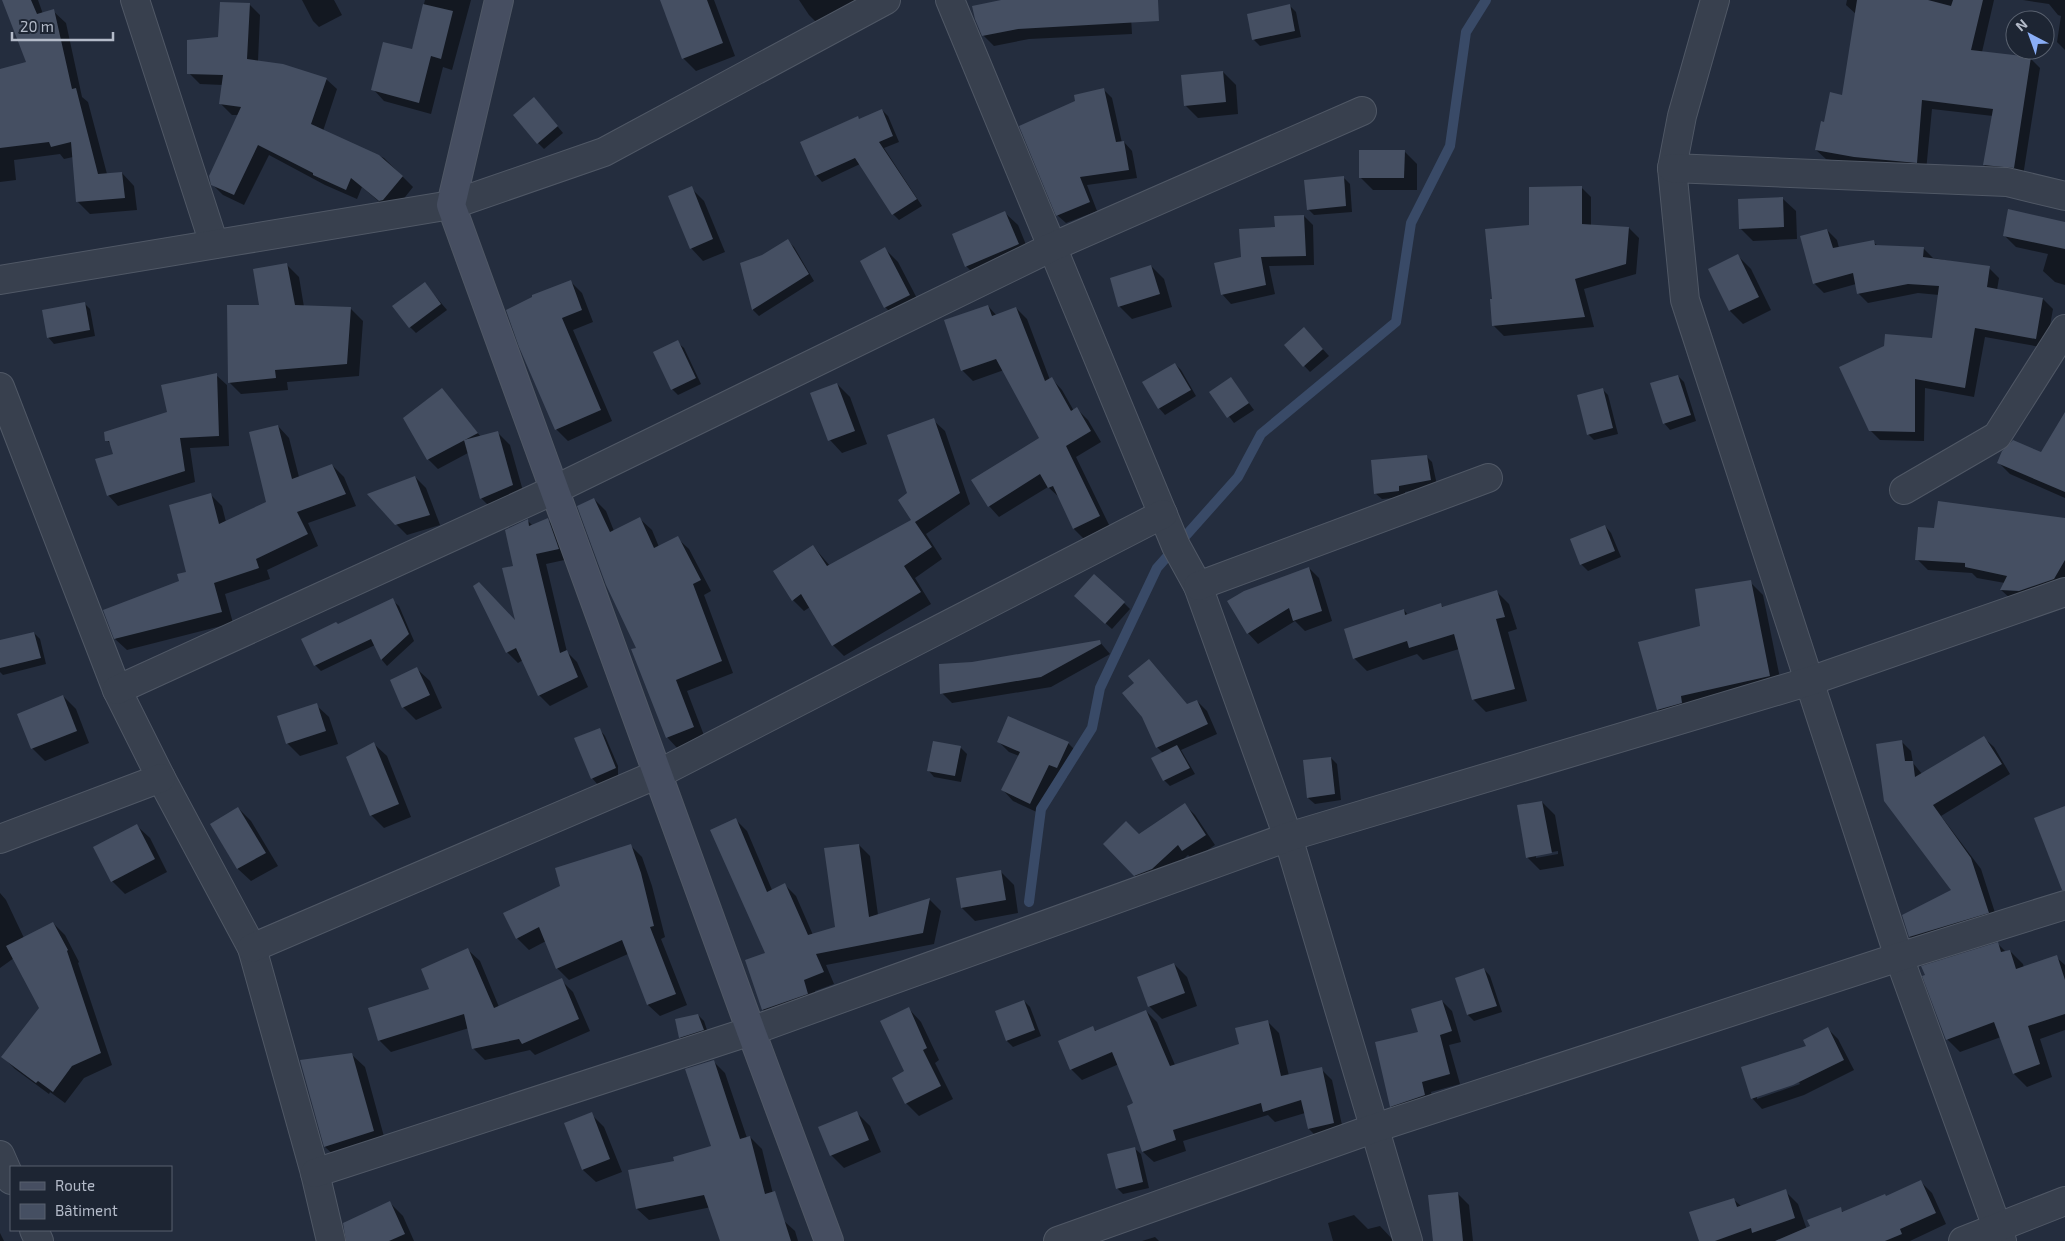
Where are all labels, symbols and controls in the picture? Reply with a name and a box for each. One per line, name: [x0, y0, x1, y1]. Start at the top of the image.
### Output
scale bar: [12, 10, 114, 42]
north arrow: [2005, 10, 2055, 60]
text: N: [2012, 15, 2031, 35]
text: 20 m: [20, 17, 54, 35]
legend: [10, 1166, 172, 1231]
text: Route: [55, 1176, 95, 1194]
text: Bâtiment: [55, 1201, 118, 1219]

